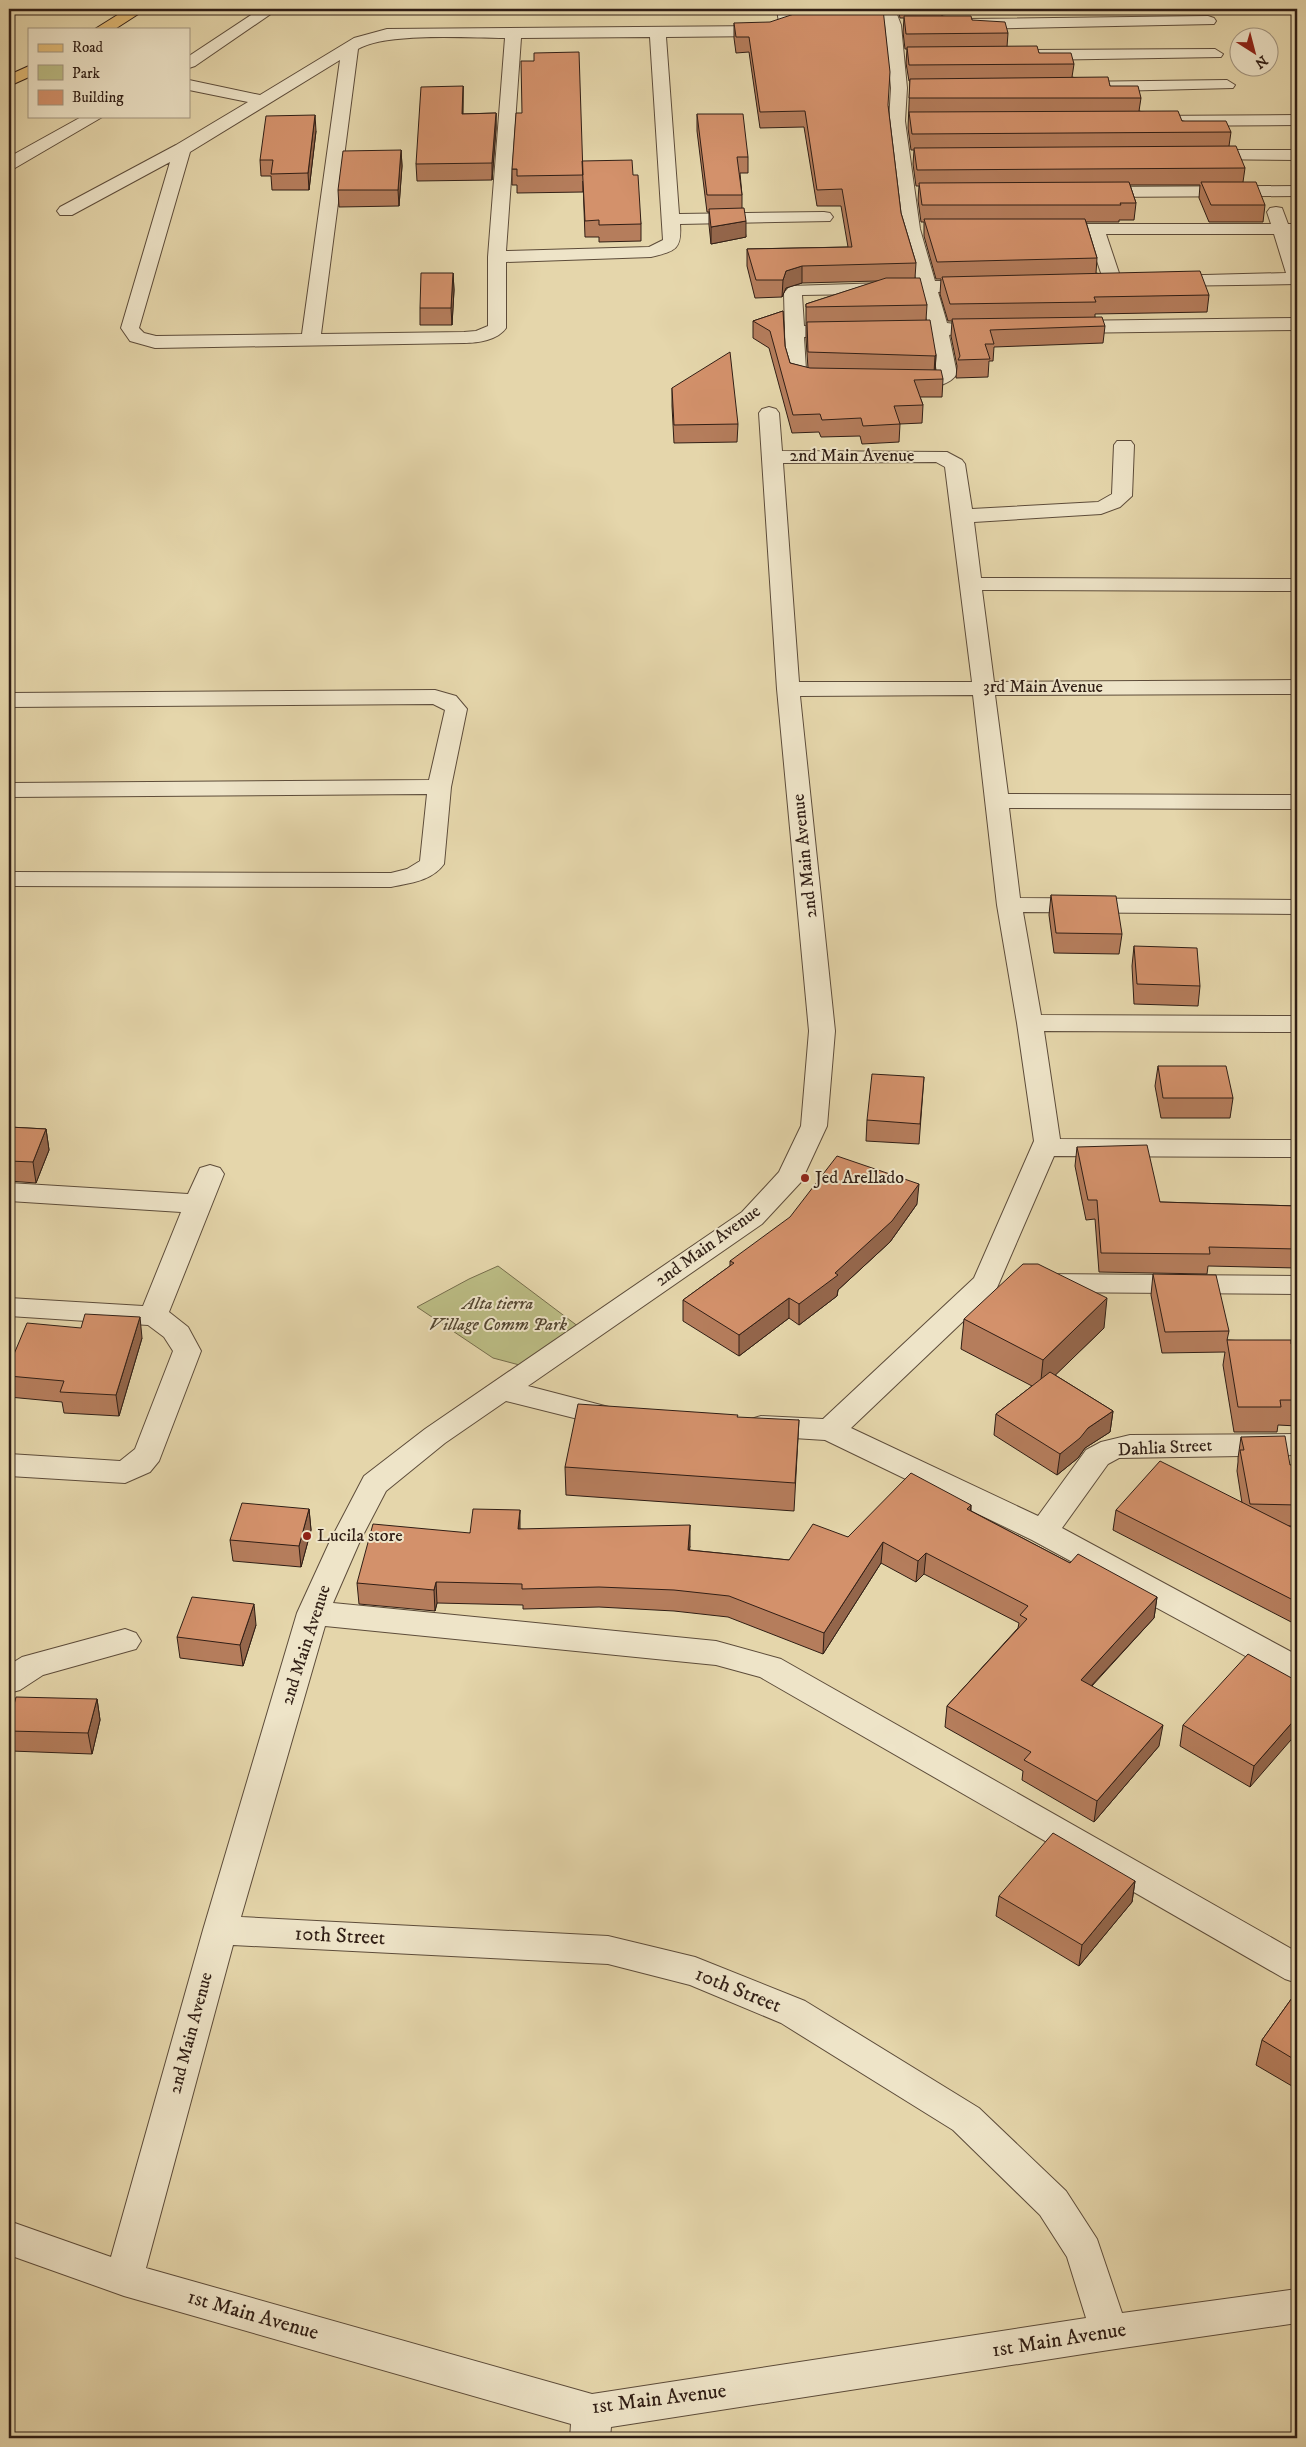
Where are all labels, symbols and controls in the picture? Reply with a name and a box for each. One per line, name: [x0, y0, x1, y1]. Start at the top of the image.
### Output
legend: [28, 28, 190, 118]
north arrow: [1228, 28, 1278, 78]
text: Road: [72, 38, 104, 57]
text: N: [1251, 51, 1271, 73]
text: Park: [72, 64, 101, 83]
text: Building: [72, 88, 124, 107]
street label: 2nd Main Avenue: [790, 445, 914, 467]
street label: 3rd Main Avenue: [983, 676, 1103, 698]
street label: 2nd Main Avenue: [788, 793, 822, 919]
place label: Jed Arellado: [813, 1167, 904, 1189]
marker: Jed Arellado: [799, 1172, 811, 1184]
street label: 2nd Main Avenue: [651, 1200, 765, 1292]
park label: Alta tierra Village Comm Park: [429, 1293, 567, 1336]
street label: Dahlia Street: [1117, 1435, 1213, 1461]
place label: Lucila store: [317, 1525, 403, 1547]
marker: Lucila store: [301, 1530, 313, 1542]
street label: 2nd Main Avenue: [276, 1582, 336, 1708]
street label: 10th Street: [294, 1921, 386, 1951]
street label: 10th Street: [691, 1961, 785, 2019]
street label: 2nd Main Avenue: [164, 1970, 218, 2096]
street label: 1st Main Avenue: [184, 2284, 322, 2346]
street label: 1st Main Avenue: [990, 2317, 1128, 2363]
street label: 1st Main Avenue: [590, 2378, 728, 2420]

